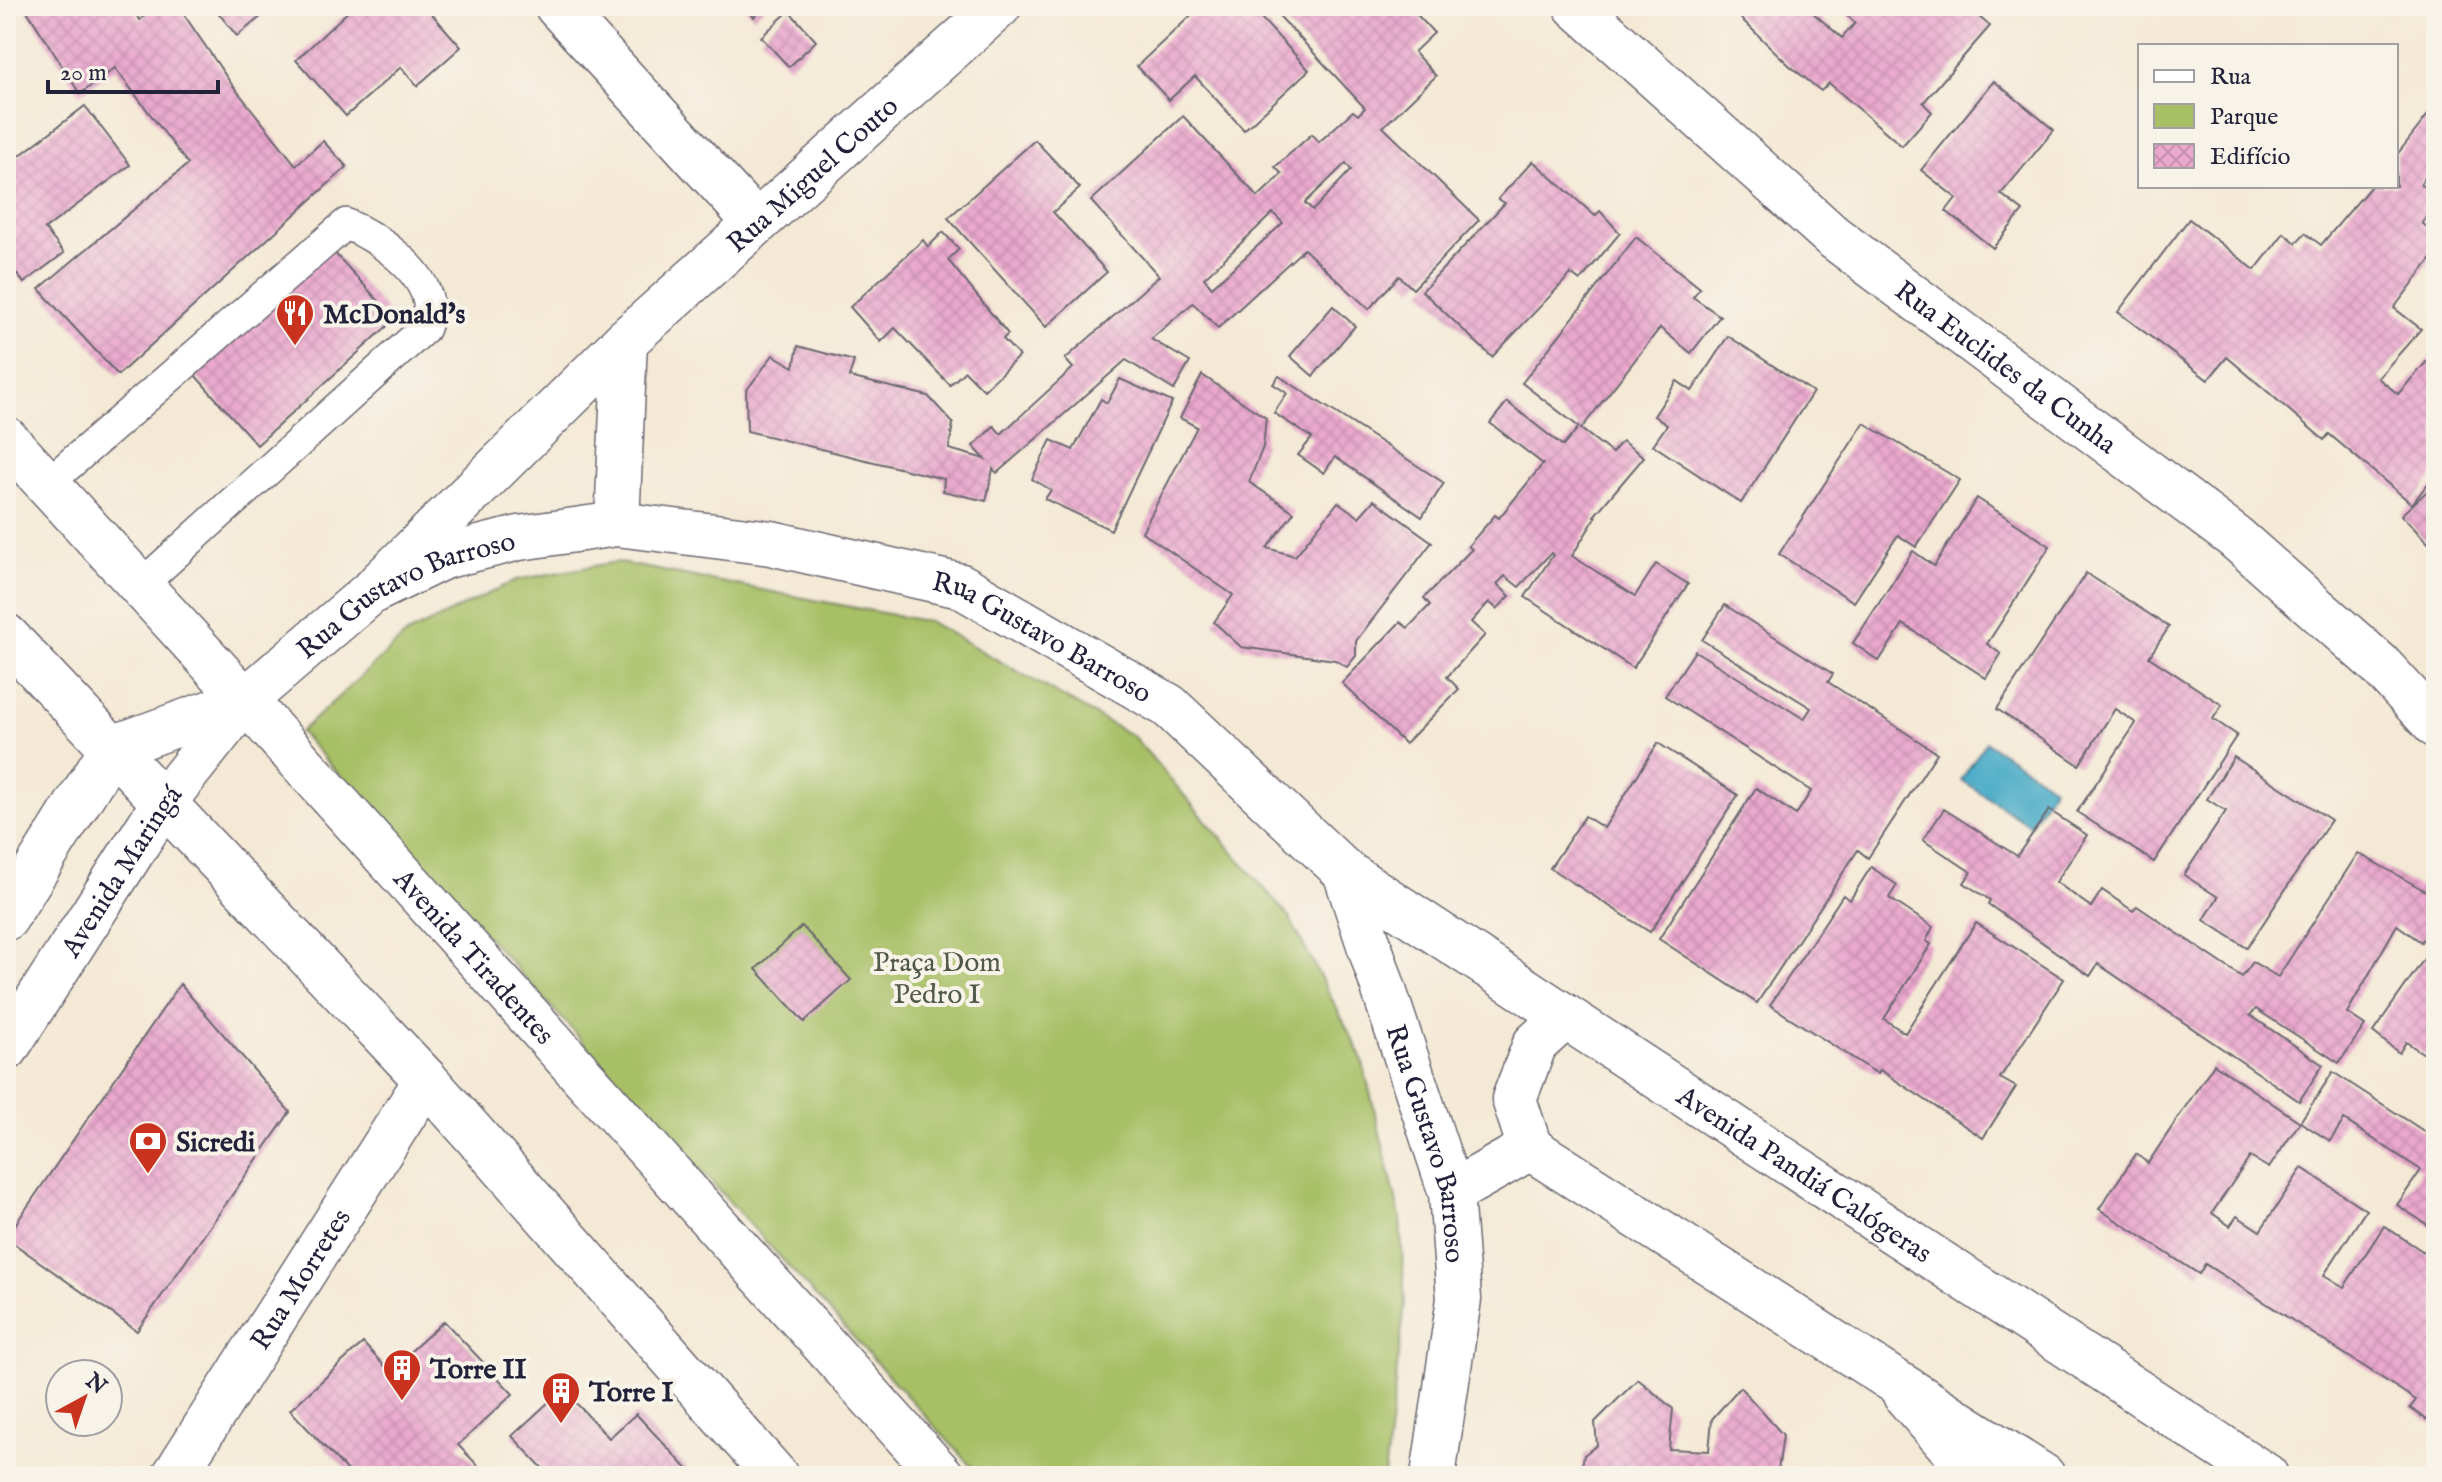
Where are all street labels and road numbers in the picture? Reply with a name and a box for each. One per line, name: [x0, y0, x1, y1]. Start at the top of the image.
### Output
street label: Rua Miguel Couto: [720, 90, 906, 261]
street label: Rua Euclides da Cunha: [1887, 274, 2124, 463]
street label: Rua Gustavo Barroso: [290, 525, 519, 668]
street label: Rua Gustavo Barroso: [929, 565, 1157, 712]
street label: Avenida Maringá: [54, 778, 191, 965]
street label: Avenida Tiradentes: [384, 862, 561, 1053]
street label: Rua Gustavo Barroso: [1377, 1020, 1471, 1264]
street label: Avenida Pandiá Calógeras: [1669, 1079, 1938, 1272]
street label: Rua Morretes: [244, 1203, 360, 1357]

